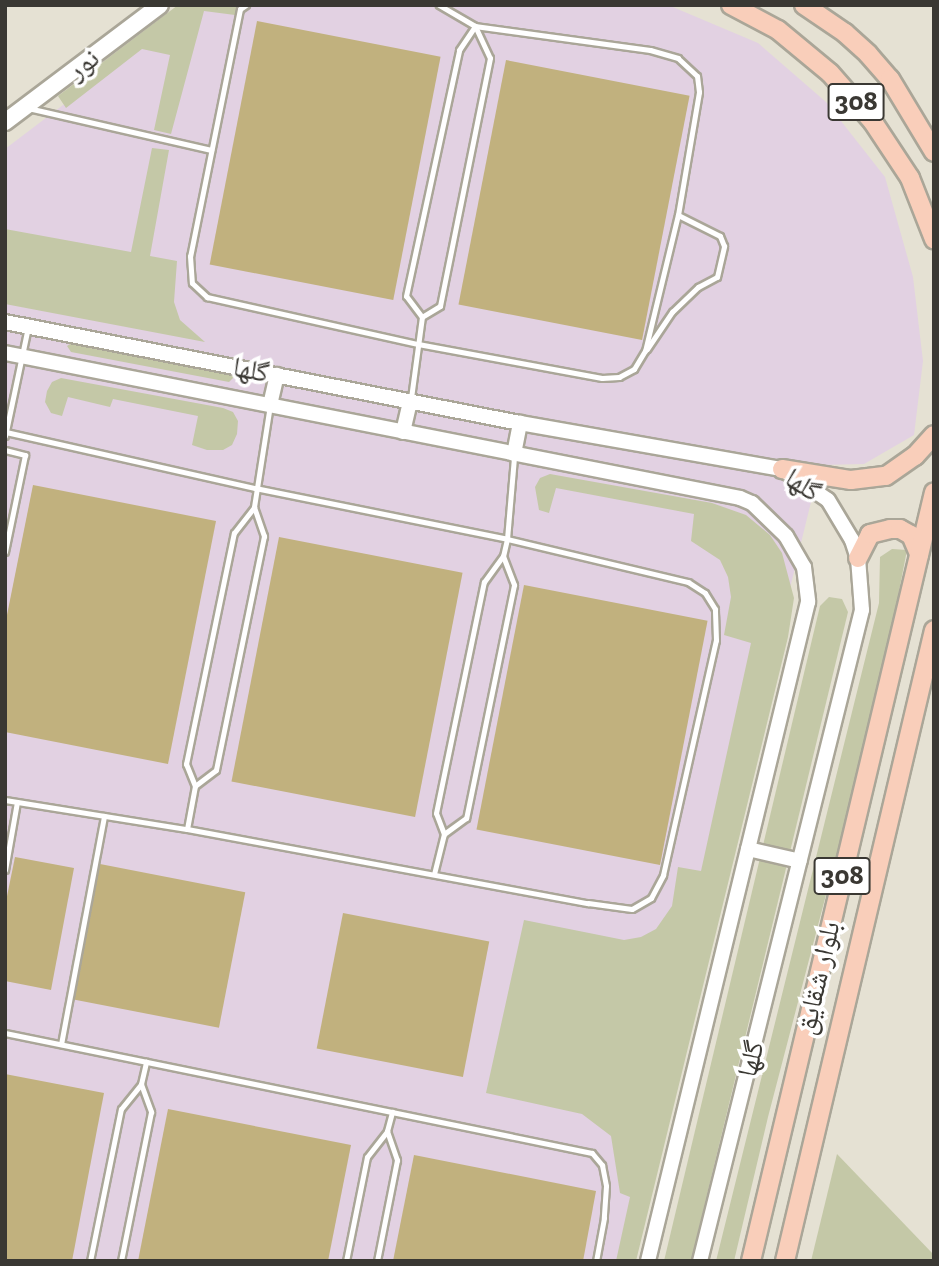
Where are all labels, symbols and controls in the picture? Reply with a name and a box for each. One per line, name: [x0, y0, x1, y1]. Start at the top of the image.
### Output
street label: نور: [60, 41, 106, 87]
road number: 308: [826, 80, 886, 124]
street label: گلها: [230, 350, 272, 390]
street label: گلها: [779, 461, 827, 509]
road number: 308: [812, 854, 872, 898]
street label: بلوار شقایق: [789, 918, 847, 1038]
street label: گلها: [730, 1037, 772, 1081]

